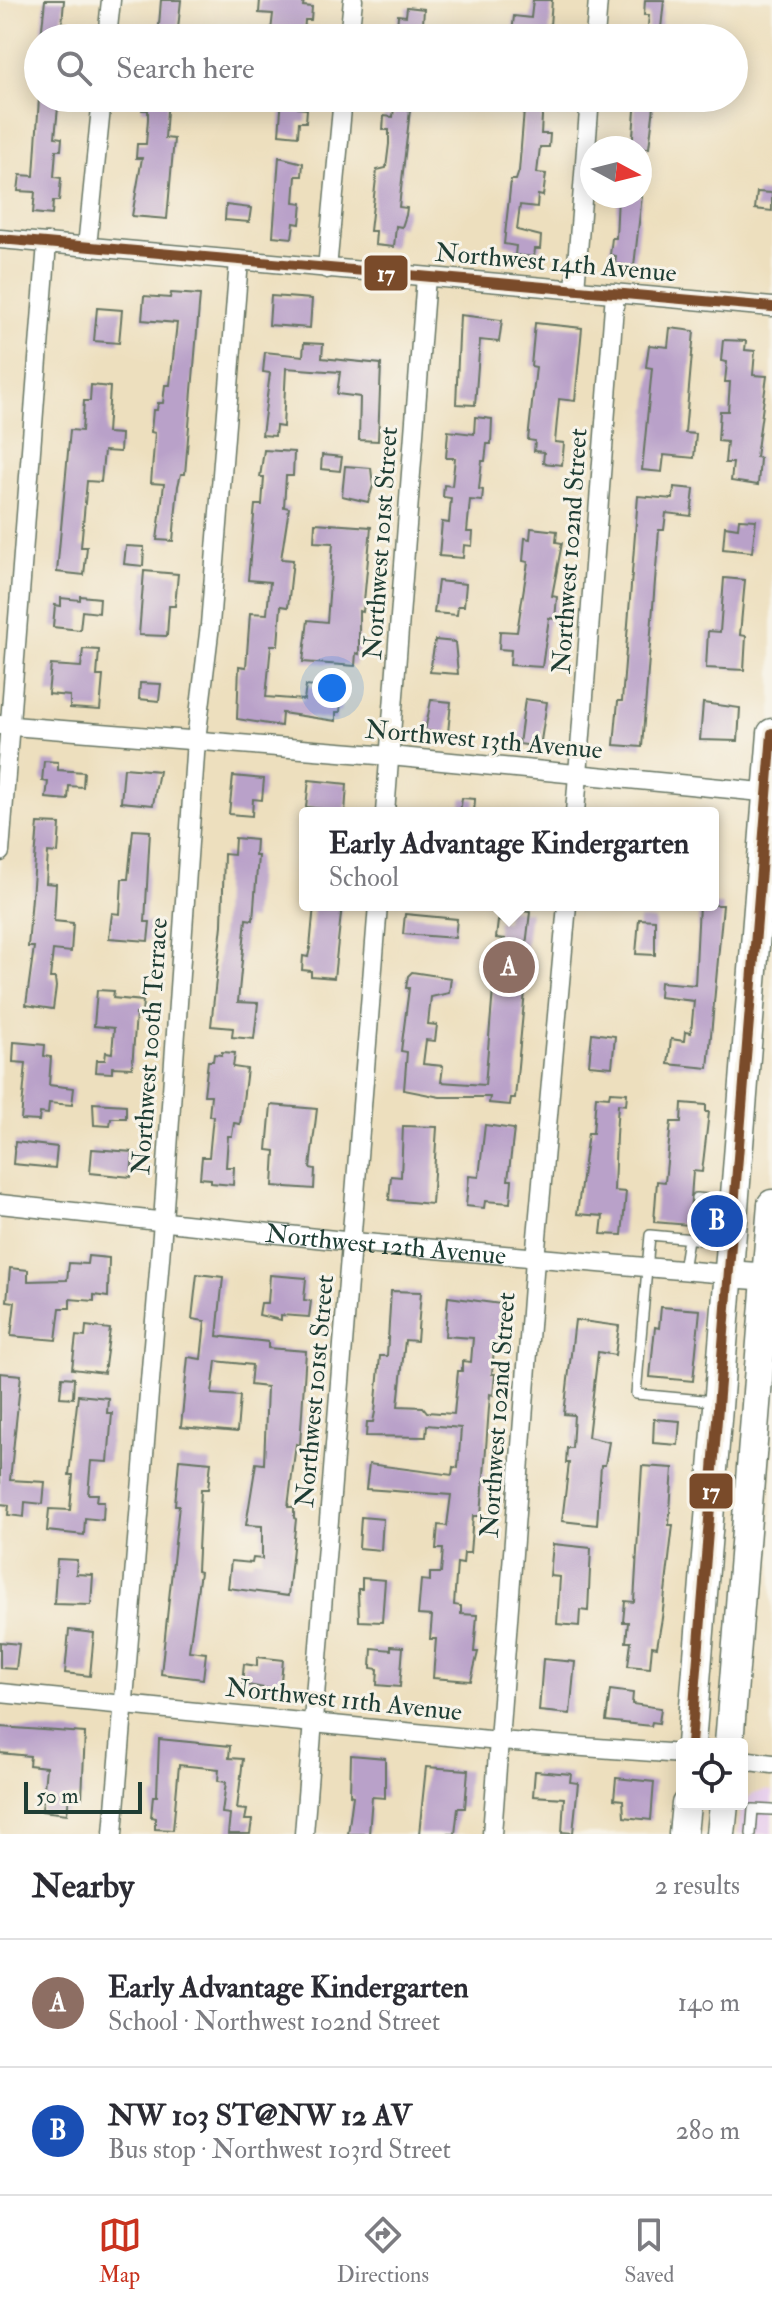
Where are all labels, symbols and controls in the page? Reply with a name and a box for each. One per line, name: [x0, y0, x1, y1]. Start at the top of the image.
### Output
search box: [24, 24, 748, 112]
icon: search: [52, 46, 96, 90]
text: Search here: [116, 50, 255, 87]
north arrow: [580, 136, 652, 208]
street label: Northwest 14th Avenue: [434, 236, 678, 290]
line badge: 17: [363, 254, 409, 292]
text: 17: [377, 260, 396, 288]
street label: Northwest 101st Street: [357, 426, 405, 661]
street label: Northwest 102nd Street: [545, 427, 595, 675]
your location: [312, 668, 352, 708]
street label: Northwest 13th Avenue: [364, 714, 604, 766]
popup: [299, 807, 719, 911]
text: Early Advantage Kindergarten: [329, 825, 689, 862]
text: School: [329, 862, 399, 894]
street label: Northwest 100th Terrace: [125, 916, 175, 1176]
pin: A: [483, 937, 535, 997]
pin: B: [691, 1191, 743, 1251]
street label: Northwest 12th Avenue: [264, 1218, 508, 1272]
street label: Northwest 101st Street: [289, 1274, 341, 1509]
street label: Northwest 102nd Street: [473, 1291, 523, 1539]
line badge: 17: [688, 1472, 734, 1510]
text: 17: [702, 1478, 721, 1506]
street label: Northwest 11th Avenue: [224, 1672, 464, 1728]
map controls: [676, 1738, 748, 1810]
button: locate: [676, 1738, 748, 1810]
scale bar: [24, 1778, 142, 1814]
text: 50 m: [36, 1782, 78, 1810]
text: Nearby: [32, 1865, 134, 1908]
text: 2 results: [655, 1870, 740, 1902]
text: Early Advantage Kindergarten: [108, 1969, 469, 2006]
text: A: [50, 1987, 66, 2019]
text: 140 m: [678, 1987, 740, 2019]
text: School · Northwest 102nd Street: [108, 2006, 440, 2038]
text: NW 103 ST@NW 12 AV: [108, 2097, 412, 2134]
text: B: [49, 2115, 67, 2147]
text: 280 m: [676, 2115, 740, 2147]
text: Bus stop · Northwest 103rd Street: [108, 2134, 451, 2166]
tab: Map: [98, 2213, 142, 2289]
tab: Directions: [337, 2213, 429, 2289]
tab: Saved: [624, 2213, 674, 2289]

